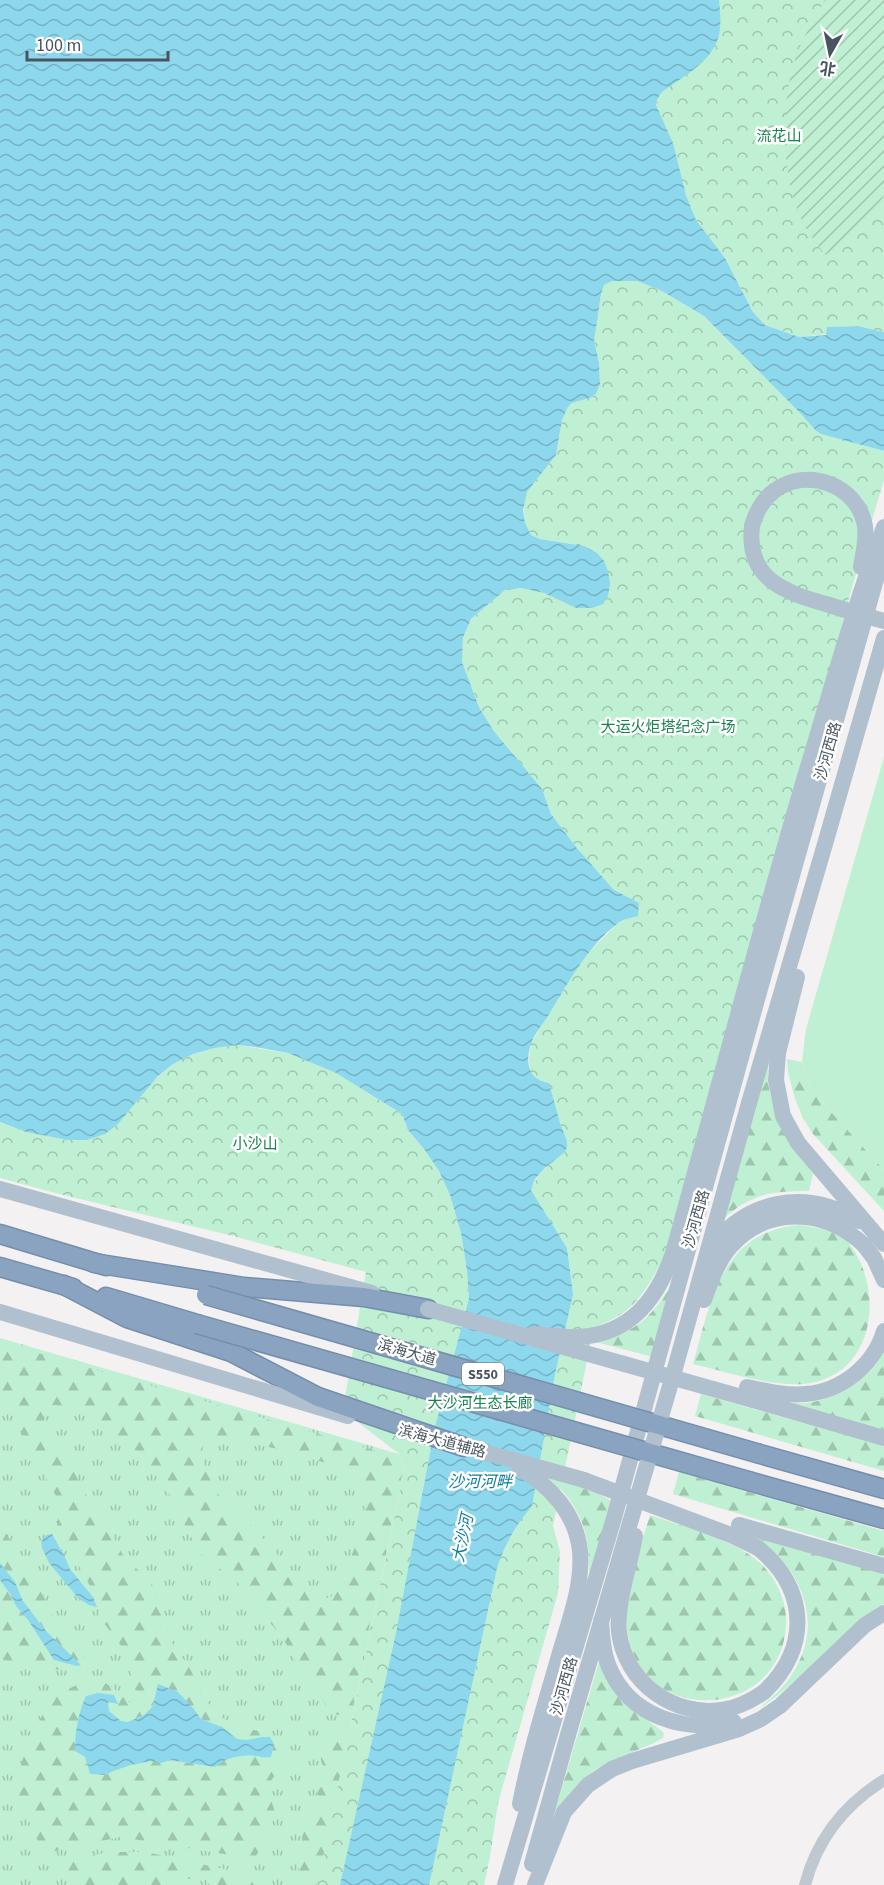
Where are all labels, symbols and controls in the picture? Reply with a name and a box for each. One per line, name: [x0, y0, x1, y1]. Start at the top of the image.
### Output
scale bar: [27, 24, 168, 62]
north arrow: [800, 24, 860, 84]
text: 100 m: [36, 33, 81, 58]
text: 北: [818, 56, 837, 80]
park label: 流花山: [756, 126, 802, 147]
park label: 大运火炬塔纪念广场: [600, 717, 736, 738]
street label: 沙河西路: [810, 719, 847, 783]
park label: 小沙山: [232, 1134, 278, 1155]
street label: 沙河西路: [678, 1187, 715, 1251]
street label: 滨海大道: [375, 1334, 439, 1371]
road number: S550: [462, 1363, 504, 1385]
park label: 大沙河生态长廊: [427, 1393, 533, 1414]
street label: 滨海大道辅路: [396, 1420, 488, 1463]
water label: 沙河河畔: [448, 1471, 514, 1493]
water label: 大沙河: [447, 1510, 479, 1564]
street label: 沙河西路: [546, 1654, 583, 1718]

